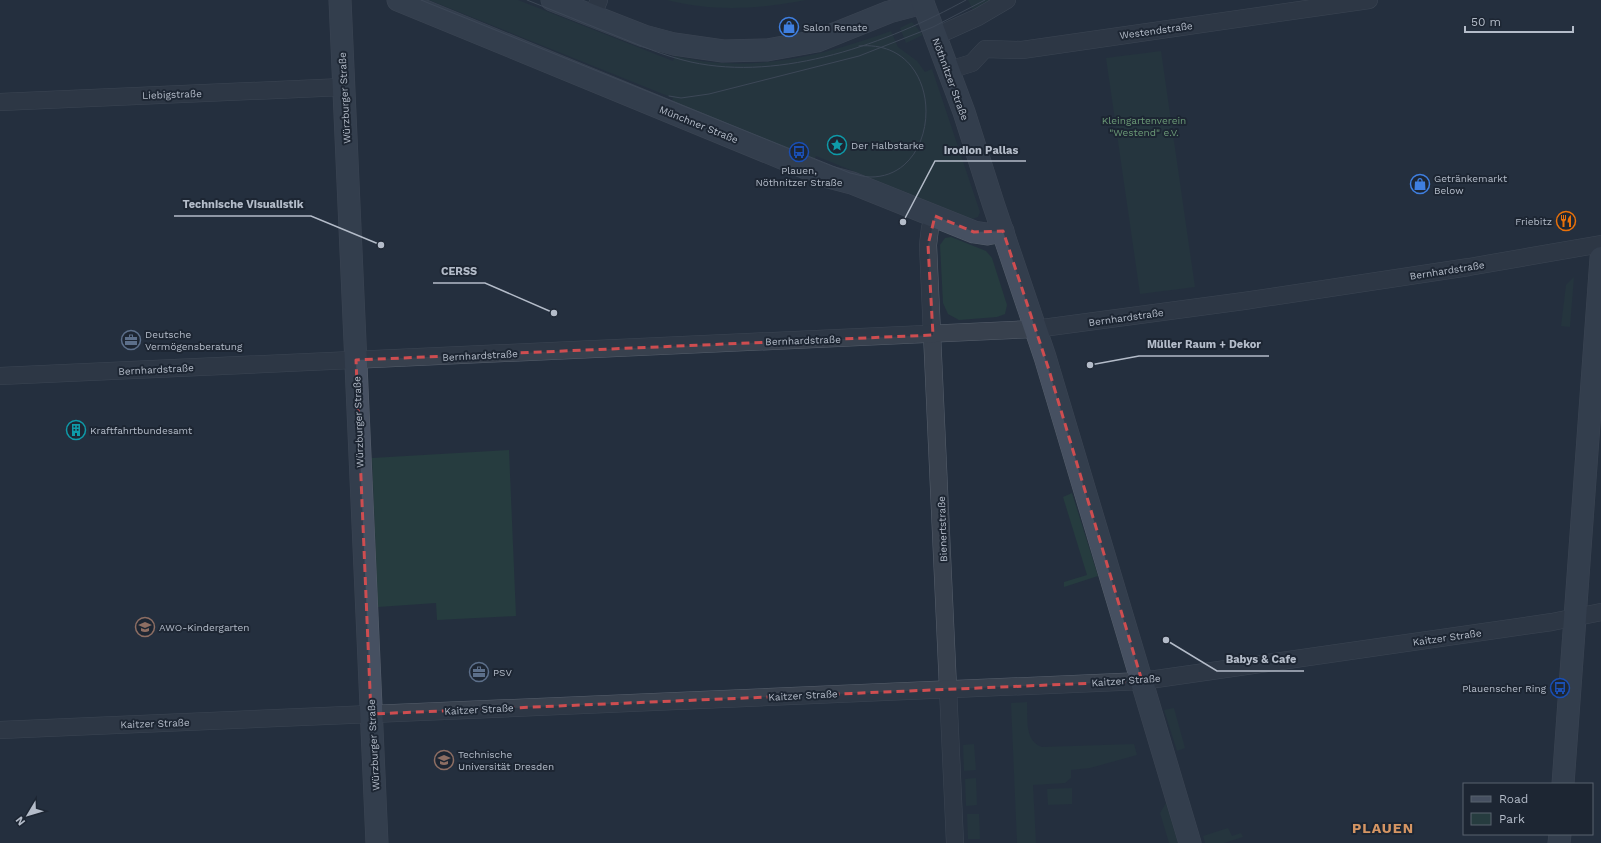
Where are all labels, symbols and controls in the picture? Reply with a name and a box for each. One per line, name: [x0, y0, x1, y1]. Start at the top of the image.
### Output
scale bar: [1465, 8, 1573, 34]
text: 50 m: [1471, 15, 1501, 29]
shop icon: Salon Renate: [778, 16, 800, 38]
street label: Westendstraße: [1119, 20, 1194, 41]
place label: Salon Renate: [803, 22, 868, 33]
street label: Nöthnitzer Straße: [930, 36, 971, 122]
street label: Würzburger Straße: [337, 52, 352, 144]
street label: Liebigstraße: [142, 88, 202, 101]
street label: Münchner Straße: [658, 104, 740, 145]
park label: Kleingartenverein "Westend" e.V.: [1102, 115, 1186, 138]
place icon: Der Halbstarke: [826, 134, 848, 156]
callout: Irodion Pallas: [935, 138, 1026, 161]
place label: Der Halbstarke: [851, 140, 924, 151]
bus stop icon: Plauen, Nöthnitzer Straße: [788, 141, 810, 163]
text: Irodion Pallas: [944, 144, 1018, 157]
place label: Plauen, Nöthnitzer Straße: [755, 165, 843, 188]
shop icon: Getränkemarkt Below: [1409, 173, 1431, 195]
place label: Getränkemarkt Below: [1434, 173, 1508, 196]
callout: Technische Visualistik: [174, 193, 311, 216]
text: Technische Visualistik: [183, 198, 304, 211]
restaurant icon: Friebitz: [1555, 210, 1577, 232]
place label: Friebitz: [1515, 216, 1552, 227]
street label: Bernhardstraße: [1409, 259, 1485, 282]
callout: CERSS: [433, 260, 485, 283]
text: CERSS: [441, 265, 477, 278]
street label: Bernhardstraße: [1088, 307, 1164, 328]
office icon: Deutsche Vermögensberatung: [120, 329, 142, 351]
place label: Deutsche Vermögensberatung: [145, 329, 243, 352]
callout: Müller Raum + Dekor: [1139, 333, 1269, 356]
street label: Bernhardstraße: [765, 334, 841, 347]
text: Müller Raum + Dekor: [1147, 338, 1261, 351]
street label: Bernhardstraße: [442, 348, 518, 363]
street label: Bernhardstraße: [118, 362, 194, 377]
street label: Würzburger Straße: [351, 376, 366, 468]
building icon: Kraftfahrtbundesamt: [65, 419, 87, 441]
place label: Kraftfahrtbundesamt: [90, 425, 193, 436]
street label: Bienertstraße: [936, 496, 949, 562]
school or university icon: AWO-Kindergarten: [134, 616, 156, 638]
place label: AWO-Kindergarten: [159, 622, 250, 633]
street label: Kaitzer Straße: [1412, 627, 1482, 648]
callout: Babys & Cafe: [1217, 648, 1304, 671]
text: Babys & Cafe: [1226, 653, 1296, 666]
office icon: PSV: [468, 661, 490, 683]
place label: PSV: [493, 667, 512, 678]
street label: Kaitzer Straße: [1091, 673, 1161, 688]
bus stop icon: Plauenscher Ring: [1549, 677, 1571, 699]
place label: Plauenscher Ring: [1462, 683, 1547, 694]
street label: Kaitzer Straße: [768, 688, 838, 703]
street label: Würzburger Straße: [366, 699, 381, 791]
street label: Kaitzer Straße: [444, 702, 514, 717]
street label: Kaitzer Straße: [120, 717, 190, 730]
school or university icon: Technische Universität Dresden: [433, 749, 455, 771]
place label: Technische Universität Dresden: [458, 749, 554, 772]
legend: [1463, 783, 1593, 835]
text: Road: [1499, 792, 1528, 806]
north arrow: [8, 795, 48, 835]
text: Park: [1499, 812, 1525, 826]
text: N: [13, 814, 28, 828]
district label: PLAUEN: [1352, 820, 1414, 836]

